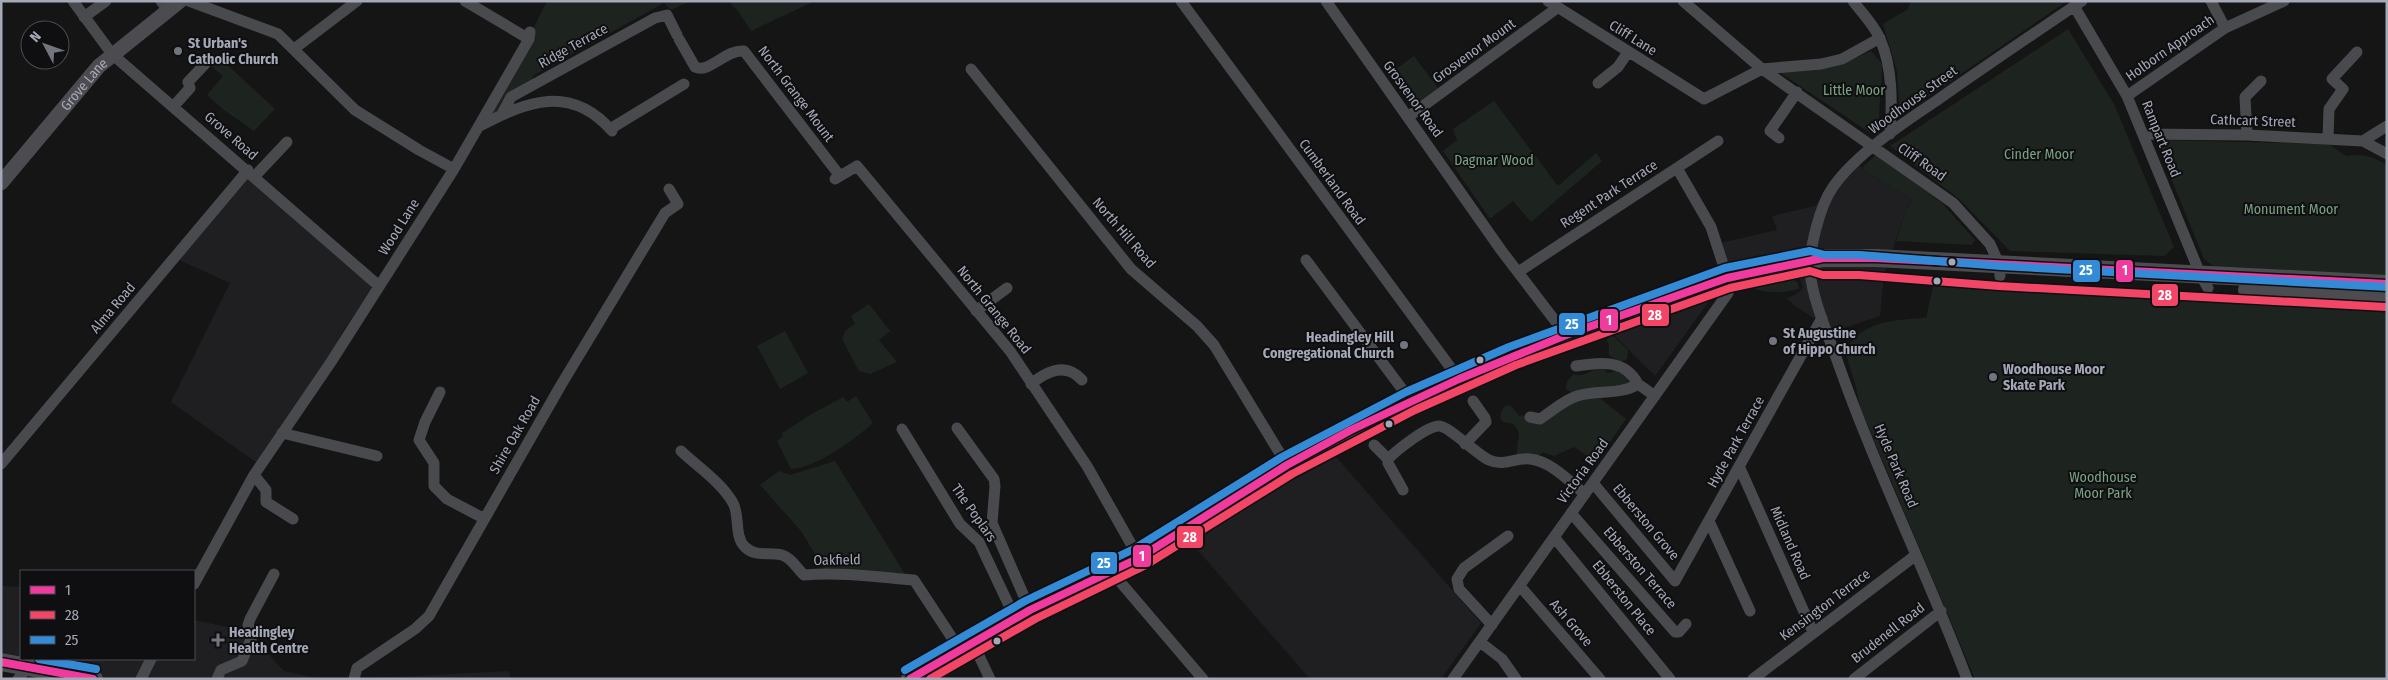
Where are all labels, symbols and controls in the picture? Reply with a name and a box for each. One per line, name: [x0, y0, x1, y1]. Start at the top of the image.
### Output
street label: Holborn Approach: [2122, 11, 2218, 85]
street label: Grosvenor Mount: [1429, 15, 1519, 87]
street label: Cliff Lane: [1606, 17, 1660, 59]
north arrow: [20, 20, 70, 70]
street label: Ridge Terrace: [535, 20, 611, 72]
text: N: [26, 28, 45, 46]
place label: St Urban's Catholic Church: [188, 35, 278, 68]
street label: North Grange Mount: [754, 43, 838, 146]
marker: St Urban's Catholic Church: [172, 45, 184, 57]
street label: Grove Lane: [57, 54, 111, 114]
street label: Grosvenor Road: [1379, 57, 1447, 141]
street label: Woodhouse Street: [1865, 62, 1961, 138]
park label: Little Moor: [1823, 82, 1885, 99]
street label: Rampart Road: [2138, 98, 2184, 180]
street label: Grove Road: [201, 108, 261, 164]
street label: Cathcart Street: [2210, 111, 2297, 131]
street label: Cumberland Road: [1295, 136, 1369, 228]
street label: Cliff Road: [1895, 139, 1949, 185]
park label: Cinder Moor: [2004, 146, 2074, 163]
park label: Dagmar Wood: [1454, 152, 1534, 169]
street label: Regent Park Terrace: [1557, 156, 1661, 232]
street label: North Hill Road: [1089, 194, 1159, 272]
street label: Wood Lane: [375, 196, 423, 258]
park label: Monument Moor: [2244, 201, 2338, 218]
unlabelled marker: [1947, 257, 1957, 267]
line badge: 25: [2072, 259, 2101, 283]
line badge: 1: [2115, 259, 2134, 283]
text: 25: [2078, 262, 2093, 279]
text: 1: [2122, 262, 2128, 279]
street label: North Grange Road: [953, 263, 1035, 357]
unlabelled marker: [1932, 276, 1942, 286]
street label: Alma Road: [87, 279, 139, 337]
line badge: 28: [2151, 283, 2179, 307]
text: 28: [2157, 287, 2173, 304]
line badge: 28: [1641, 303, 1670, 327]
text: 28: [1647, 307, 1663, 324]
line badge: 1: [1599, 308, 1619, 332]
line badge: 25: [1558, 312, 1586, 336]
text: 1: [1606, 312, 1612, 329]
text: 25: [1564, 316, 1579, 333]
place label: St Augustine of Hippo Church: [1783, 325, 1876, 358]
place label: Headingley Hill Congregational Church: [1263, 329, 1394, 362]
marker: St Augustine of Hippo Church: [1767, 335, 1779, 347]
marker: Headingley Hill Congregational Church: [1398, 339, 1410, 351]
unlabelled marker: [1475, 355, 1485, 365]
place label: Woodhouse Moor Skate Park: [2003, 361, 2106, 394]
marker: Woodhouse Moor Skate Park: [1987, 371, 1999, 383]
street label: Shire Oak Road: [486, 393, 544, 477]
street label: Hyde Park Terrace: [1704, 393, 1768, 491]
unlabelled marker: [1384, 419, 1394, 429]
street label: Hyde Park Road: [1871, 421, 1921, 511]
street label: Victoria Road: [1554, 435, 1612, 507]
park label: Woodhouse Moor Park: [2069, 469, 2137, 502]
street label: Ebberston Grove: [1609, 480, 1683, 564]
street label: The Poplars: [948, 481, 1000, 545]
street label: Midland Road: [1766, 504, 1814, 582]
street label: Ebberston Terrace: [1600, 524, 1680, 612]
line badge: 28: [1176, 525, 1204, 549]
text: 28: [1182, 529, 1198, 546]
line badge: 1: [1132, 544, 1152, 568]
text: 1: [1139, 548, 1145, 565]
street label: Oakfield: [813, 551, 861, 569]
line badge: 25: [1090, 551, 1118, 575]
text: 25: [1096, 555, 1111, 572]
street label: Ebberston Place: [1589, 557, 1660, 639]
street label: Kensington Terrace: [1776, 565, 1874, 645]
legend: [20, 570, 195, 660]
text: 1: [65, 581, 71, 599]
street label: Ash Grove: [1546, 596, 1596, 650]
street label: Brudenell Road: [1848, 599, 1928, 667]
text: 28: [65, 606, 79, 624]
place label: Headingley Health Centre: [229, 624, 308, 657]
text: 25: [65, 631, 79, 649]
marker: Headingley Health Centre: [211, 633, 225, 647]
unlabelled marker: [992, 636, 1002, 646]

